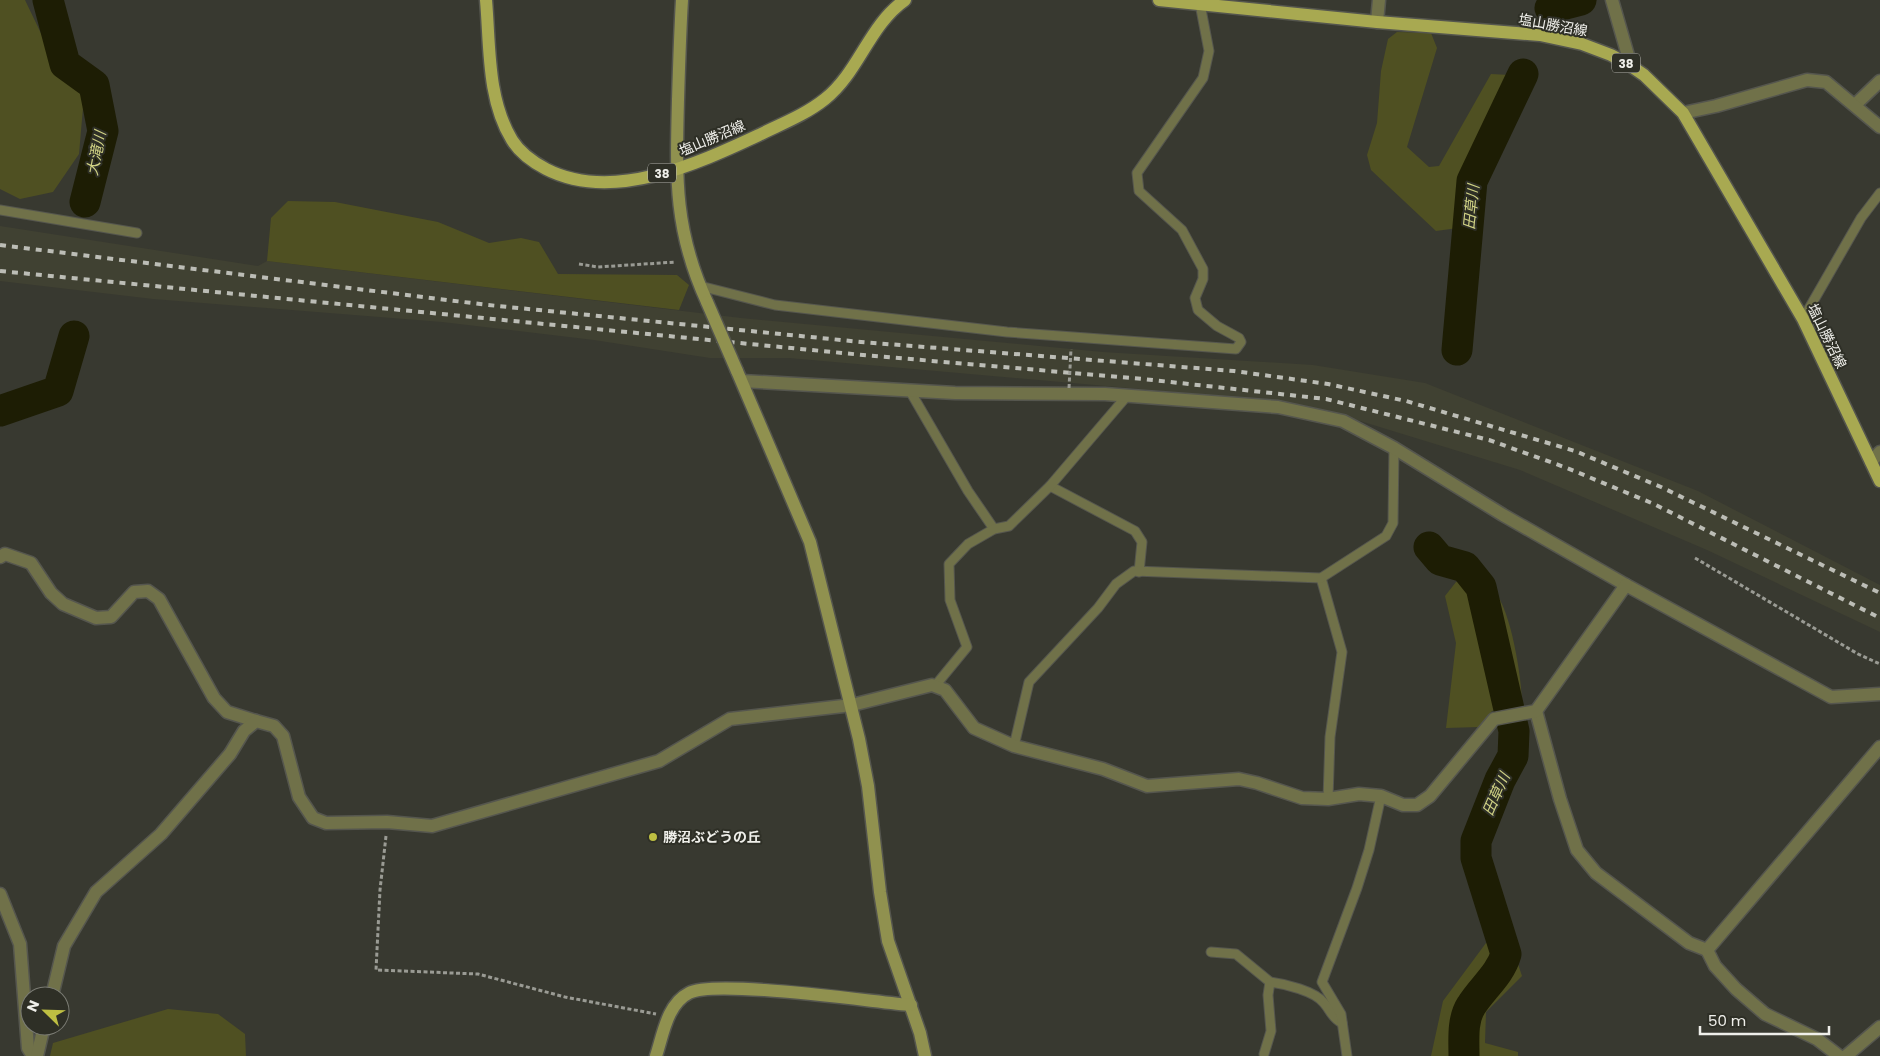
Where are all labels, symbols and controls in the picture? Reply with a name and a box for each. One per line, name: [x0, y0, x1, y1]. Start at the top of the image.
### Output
street label: 塩山勝沼線: [1517, 9, 1589, 41]
road number: 38: [1612, 54, 1640, 72]
street label: 塩山勝沼線: [676, 115, 748, 161]
water label: 大滝川: [81, 127, 111, 177]
road number: 38: [648, 164, 676, 182]
water label: 田草川: [1458, 182, 1484, 230]
street label: 塩山勝沼線: [1803, 300, 1851, 372]
water label: 田草川: [1477, 767, 1516, 819]
place label: 勝沼ぶどうの丘: [663, 827, 761, 847]
marker: 勝沼ぶどうの丘: [647, 831, 659, 843]
north arrow: [20, 986, 70, 1036]
text: N: [22, 997, 44, 1015]
scale bar: [1700, 1004, 1829, 1036]
text: 50 m: [1708, 1010, 1746, 1031]

